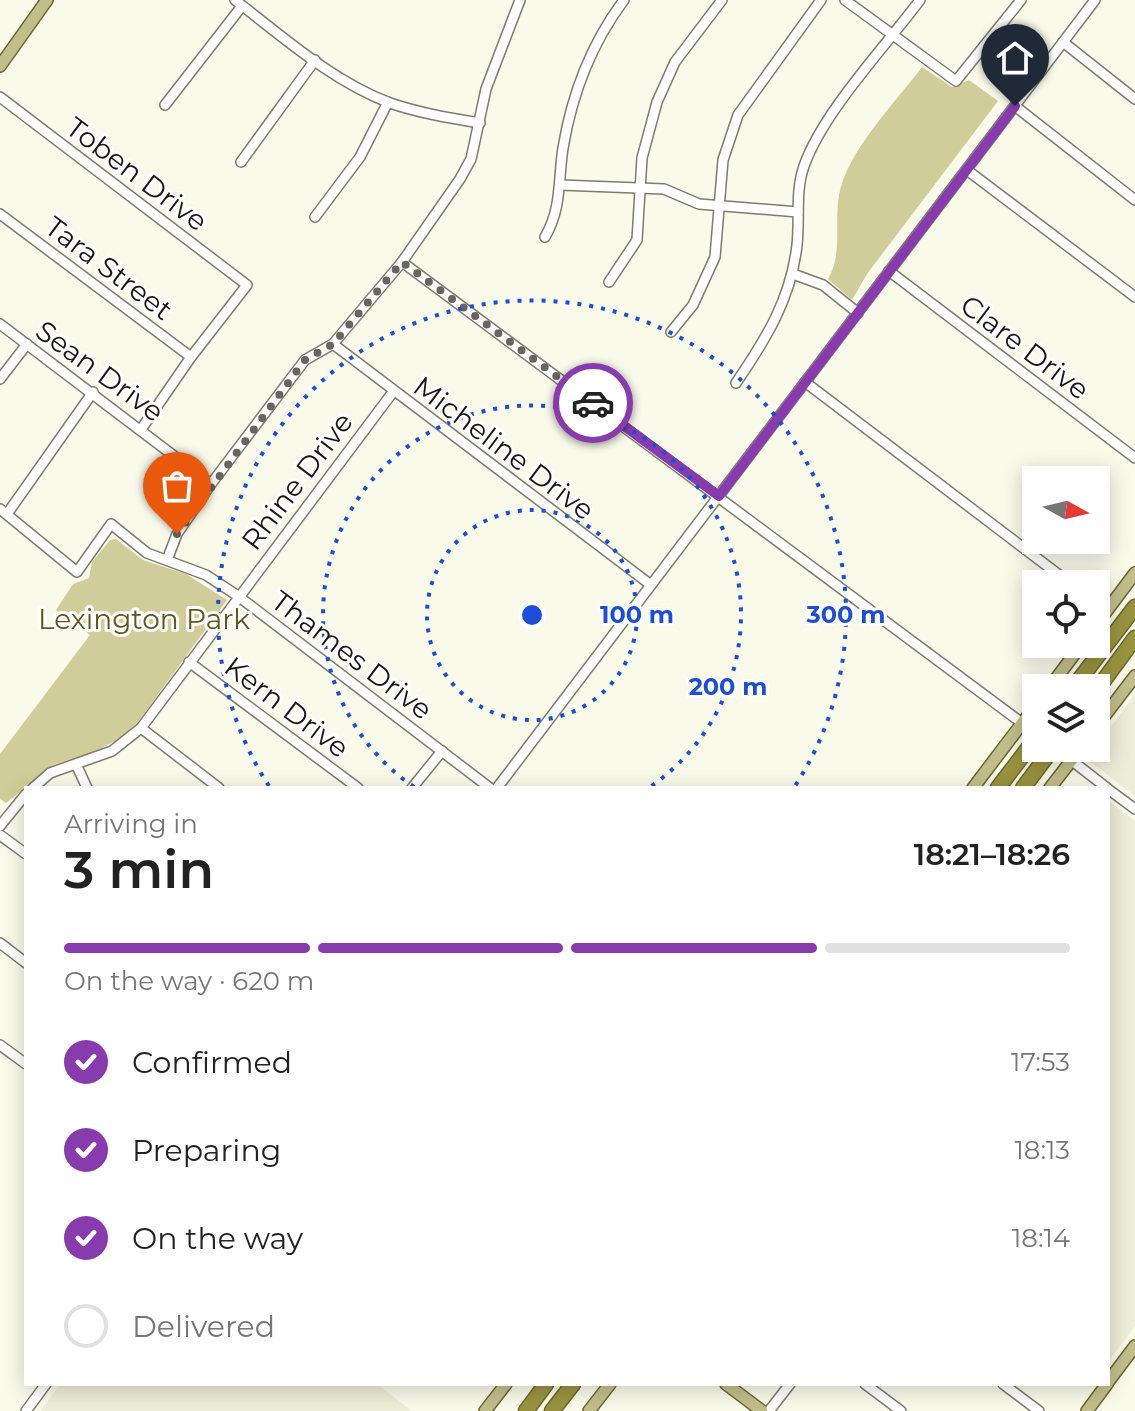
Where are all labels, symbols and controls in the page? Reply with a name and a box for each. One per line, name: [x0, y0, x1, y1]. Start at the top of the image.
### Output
pin: [981, 24, 1049, 106]
icon: home: [993, 36, 1037, 80]
street label: Toben Drive: [60, 110, 214, 238]
street label: Tara Street: [39, 209, 179, 327]
street label: Clare Drive: [954, 288, 1096, 406]
street label: Sean Drive: [29, 313, 171, 429]
courier: [553, 363, 633, 443]
street label: Micheline Drive: [407, 369, 601, 527]
icon: car: [571, 381, 615, 425]
street label: Rhine Drive: [234, 406, 360, 556]
pin: [143, 452, 211, 534]
icon: bag: [155, 464, 199, 508]
north arrow: [1022, 466, 1110, 554]
map controls: [1022, 466, 1110, 762]
button: locate: [1022, 570, 1110, 658]
street label: Thames Drive: [265, 584, 439, 726]
text: 100 m: [600, 600, 674, 629]
text: 300 m: [806, 600, 885, 629]
centre of rings: [518, 601, 546, 629]
park label: Lexington Park: [38, 602, 250, 636]
street label: Kern Drive: [218, 649, 356, 765]
text: 200 m: [689, 672, 767, 701]
button: layers: [1022, 674, 1110, 762]
text: Arriving in: [64, 808, 198, 840]
text: 18:21–18:26: [914, 836, 1070, 873]
text: 3 min: [64, 838, 214, 901]
text: On the way · 620 m: [64, 965, 314, 997]
icon: check: [64, 1040, 108, 1084]
text: Confirmed: [132, 1044, 292, 1081]
text: 17:53: [1011, 1046, 1070, 1078]
icon: check: [64, 1128, 108, 1172]
text: Preparing: [132, 1132, 281, 1169]
text: 18:13: [1014, 1134, 1070, 1166]
icon: check: [64, 1216, 108, 1260]
text: On the way: [132, 1220, 303, 1257]
text: 18:14: [1012, 1222, 1070, 1254]
text: Delivered: [132, 1308, 275, 1345]

